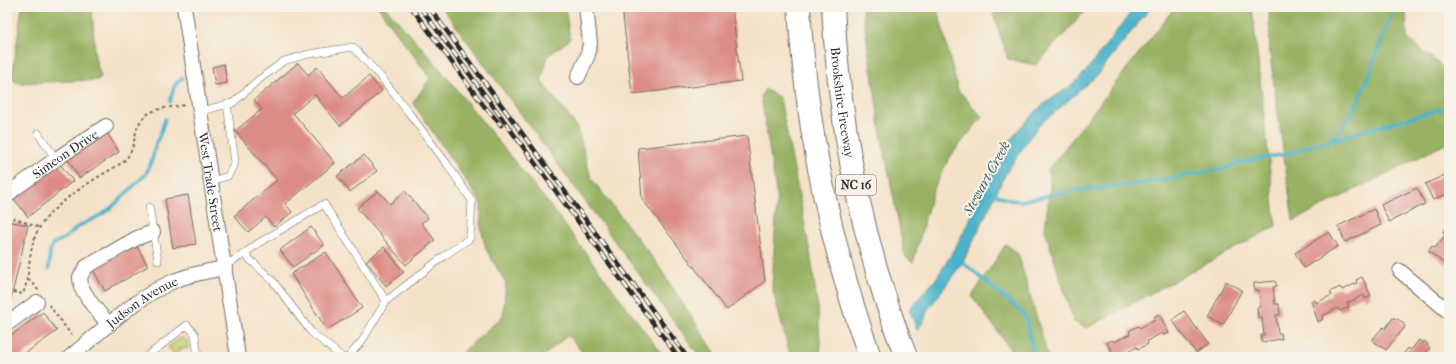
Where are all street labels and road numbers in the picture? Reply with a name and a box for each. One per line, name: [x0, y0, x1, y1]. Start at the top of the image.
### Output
street label: Brookshire Freeway: [828, 46, 857, 160]
street label: Simeon Drive: [29, 126, 102, 182]
street label: West Trade Street: [195, 130, 226, 233]
road number: NC 16: [836, 175, 876, 195]
street label: Judson Avenue: [103, 273, 181, 332]

